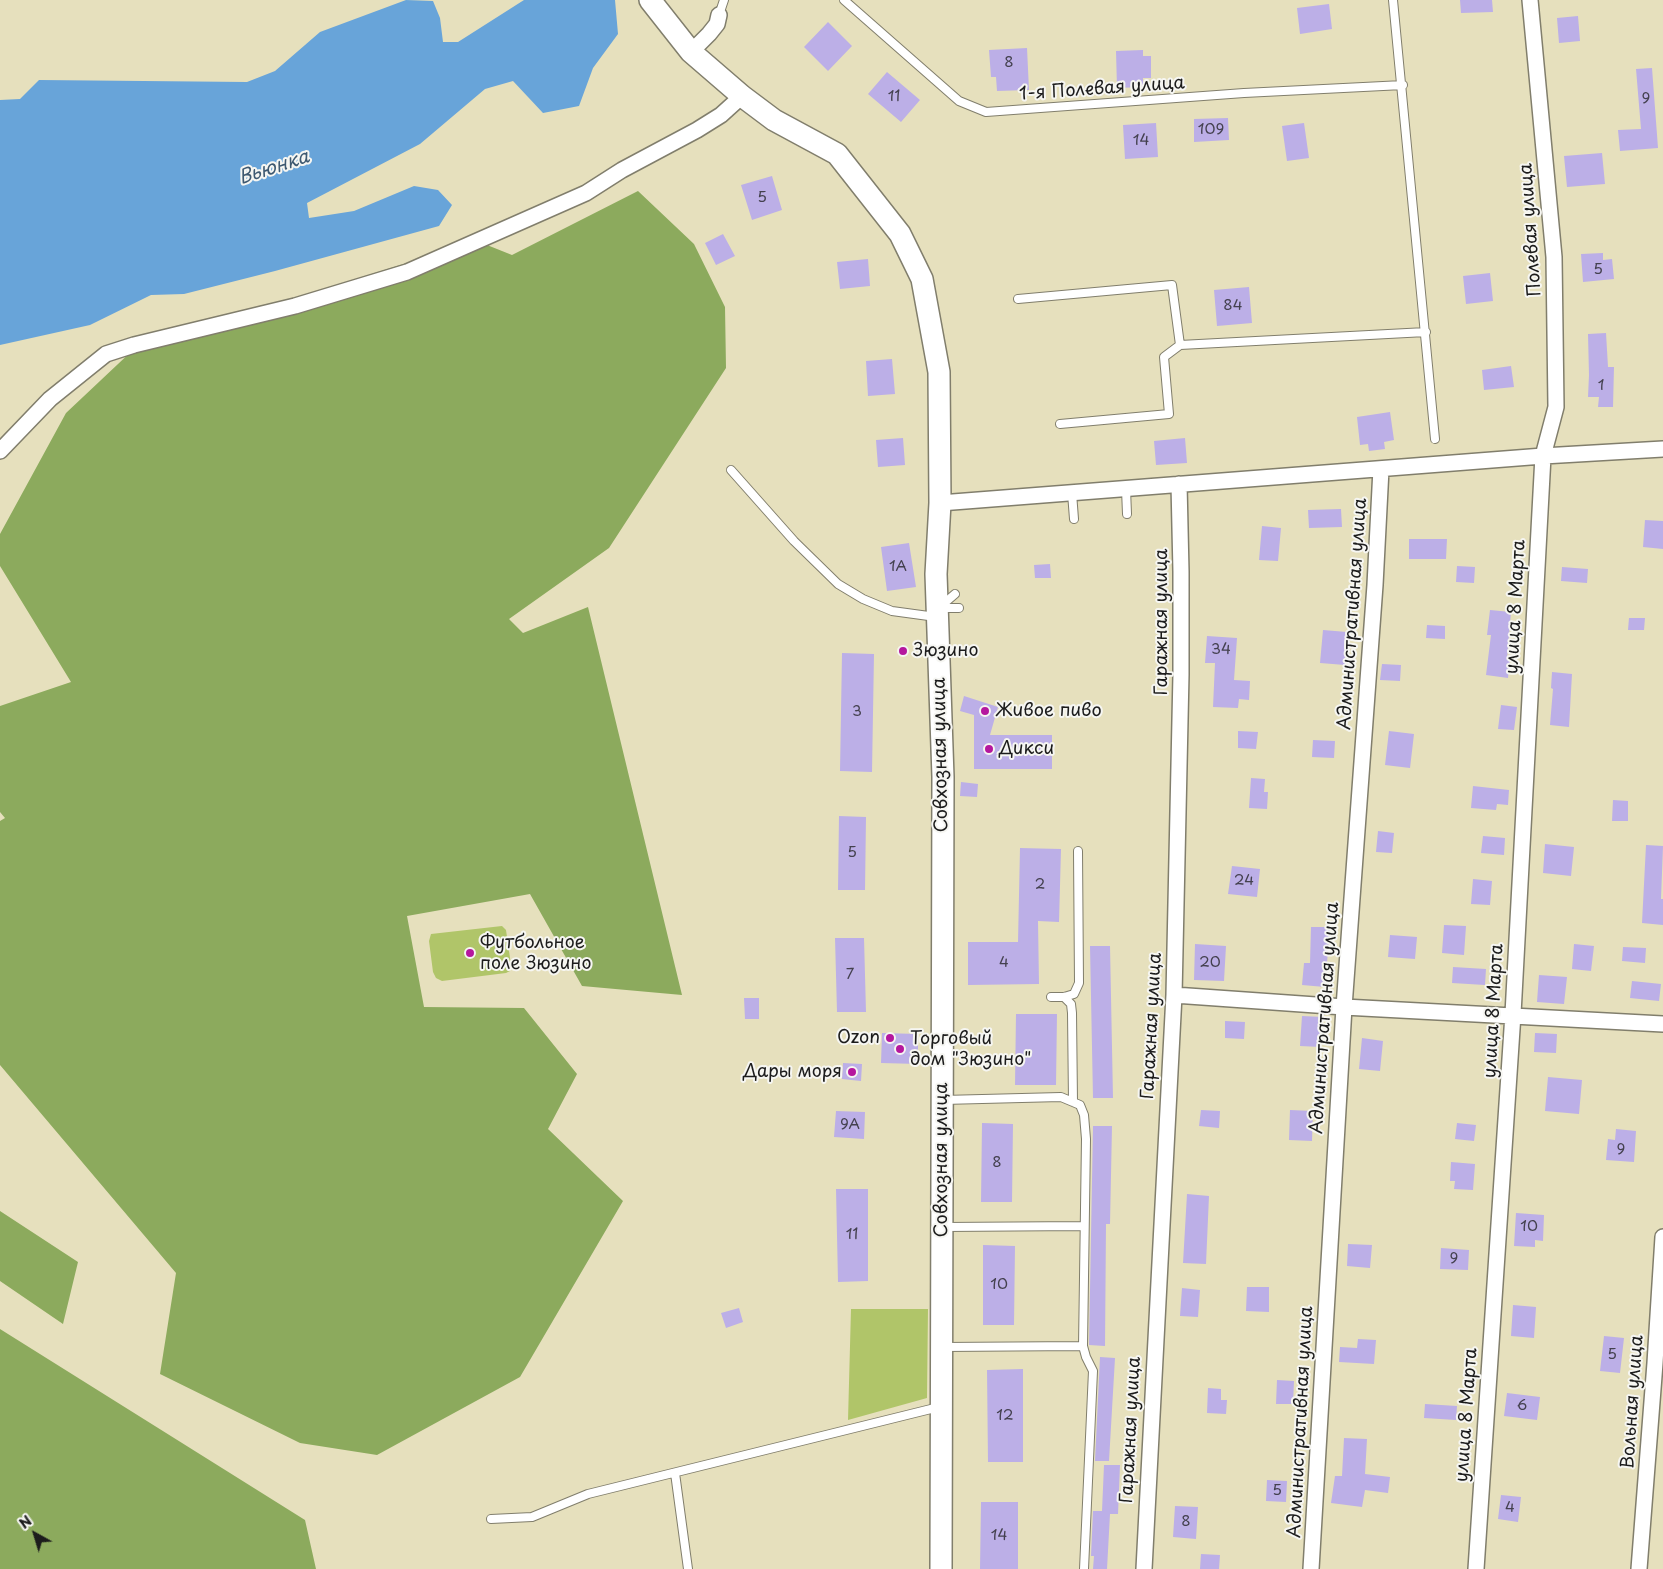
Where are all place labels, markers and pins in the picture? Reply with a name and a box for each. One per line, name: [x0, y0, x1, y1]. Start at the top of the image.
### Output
place label: Зюзино: [913, 640, 978, 662]
marker: Зюзино: [897, 645, 909, 657]
place label: Живое пиво: [995, 700, 1102, 722]
marker: Живое пиво: [979, 705, 991, 717]
place label: Дикси: [999, 738, 1054, 760]
marker: Дикси: [983, 743, 995, 755]
place label: Футбольное поле Зюзино: [480, 932, 592, 974]
marker: Футбольное поле Зюзино: [464, 947, 476, 959]
place label: Ozon: [837, 1027, 880, 1049]
place label: Торговый дом "Зюзино": [910, 1028, 1032, 1070]
marker: Ozon: [884, 1032, 896, 1044]
marker: Торговый дом "Зюзино": [894, 1043, 906, 1055]
place label: Дары моря: [743, 1061, 842, 1083]
marker: Дары моря: [846, 1066, 858, 1078]

